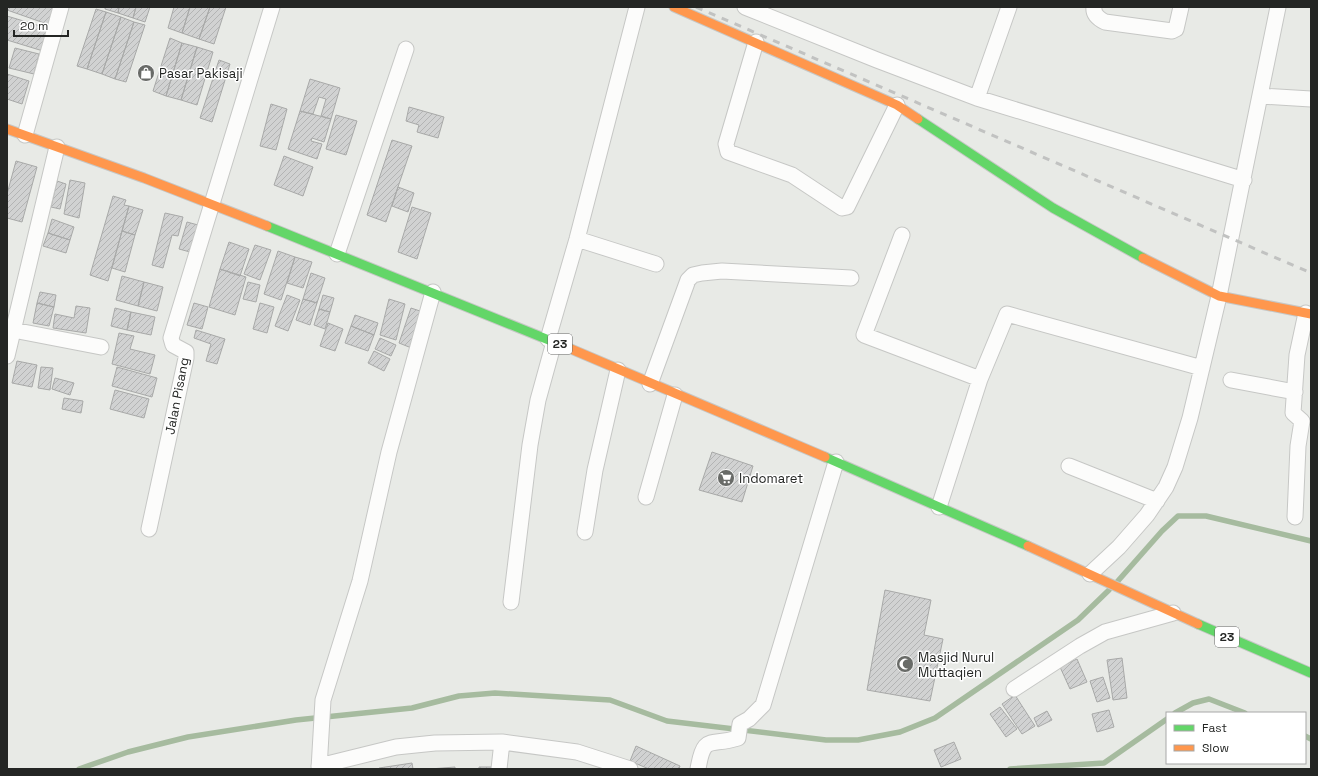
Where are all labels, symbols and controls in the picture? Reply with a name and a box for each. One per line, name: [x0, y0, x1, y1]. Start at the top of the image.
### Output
scale bar: [14, 12, 68, 38]
text: 20 m: [20, 18, 48, 34]
shop icon: Pasar Pakisaji: [136, 63, 156, 83]
place label: Pasar Pakisaji: [159, 65, 243, 82]
road number: 23: [548, 334, 572, 354]
street label: Jalan Pisang: [161, 356, 193, 436]
supermarket icon: Indomaret: [716, 468, 736, 488]
place label: Indomaret: [739, 470, 803, 487]
road number: 23: [1215, 627, 1239, 647]
place label: Masjid Nurul Muttaqien: [918, 649, 994, 681]
mosque icon: Masjid Nurul Muttaqien: [895, 654, 915, 674]
legend: [1166, 712, 1306, 764]
text: Fast: [1202, 720, 1227, 736]
text: Slow: [1202, 740, 1229, 756]

